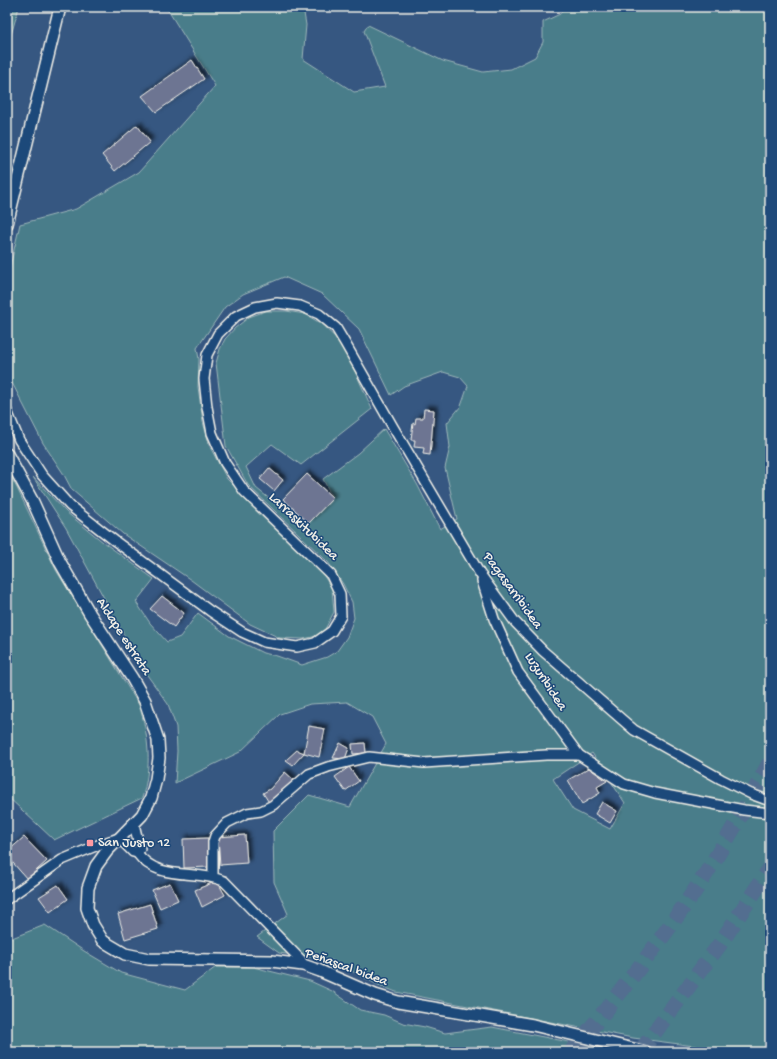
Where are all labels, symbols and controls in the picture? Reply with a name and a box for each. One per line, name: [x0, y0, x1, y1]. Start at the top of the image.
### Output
street label: Larraskitubidea: [264, 489, 342, 566]
street label: Pagasarribidea: [478, 548, 546, 634]
street label: Aldape estrata: [92, 595, 155, 680]
street label: Luzuribidea: [520, 650, 571, 715]
place label: San Justo 12: [98, 835, 170, 852]
marker: San Justo 12: [85, 838, 95, 848]
street label: Peñascal bidea: [301, 945, 391, 991]

